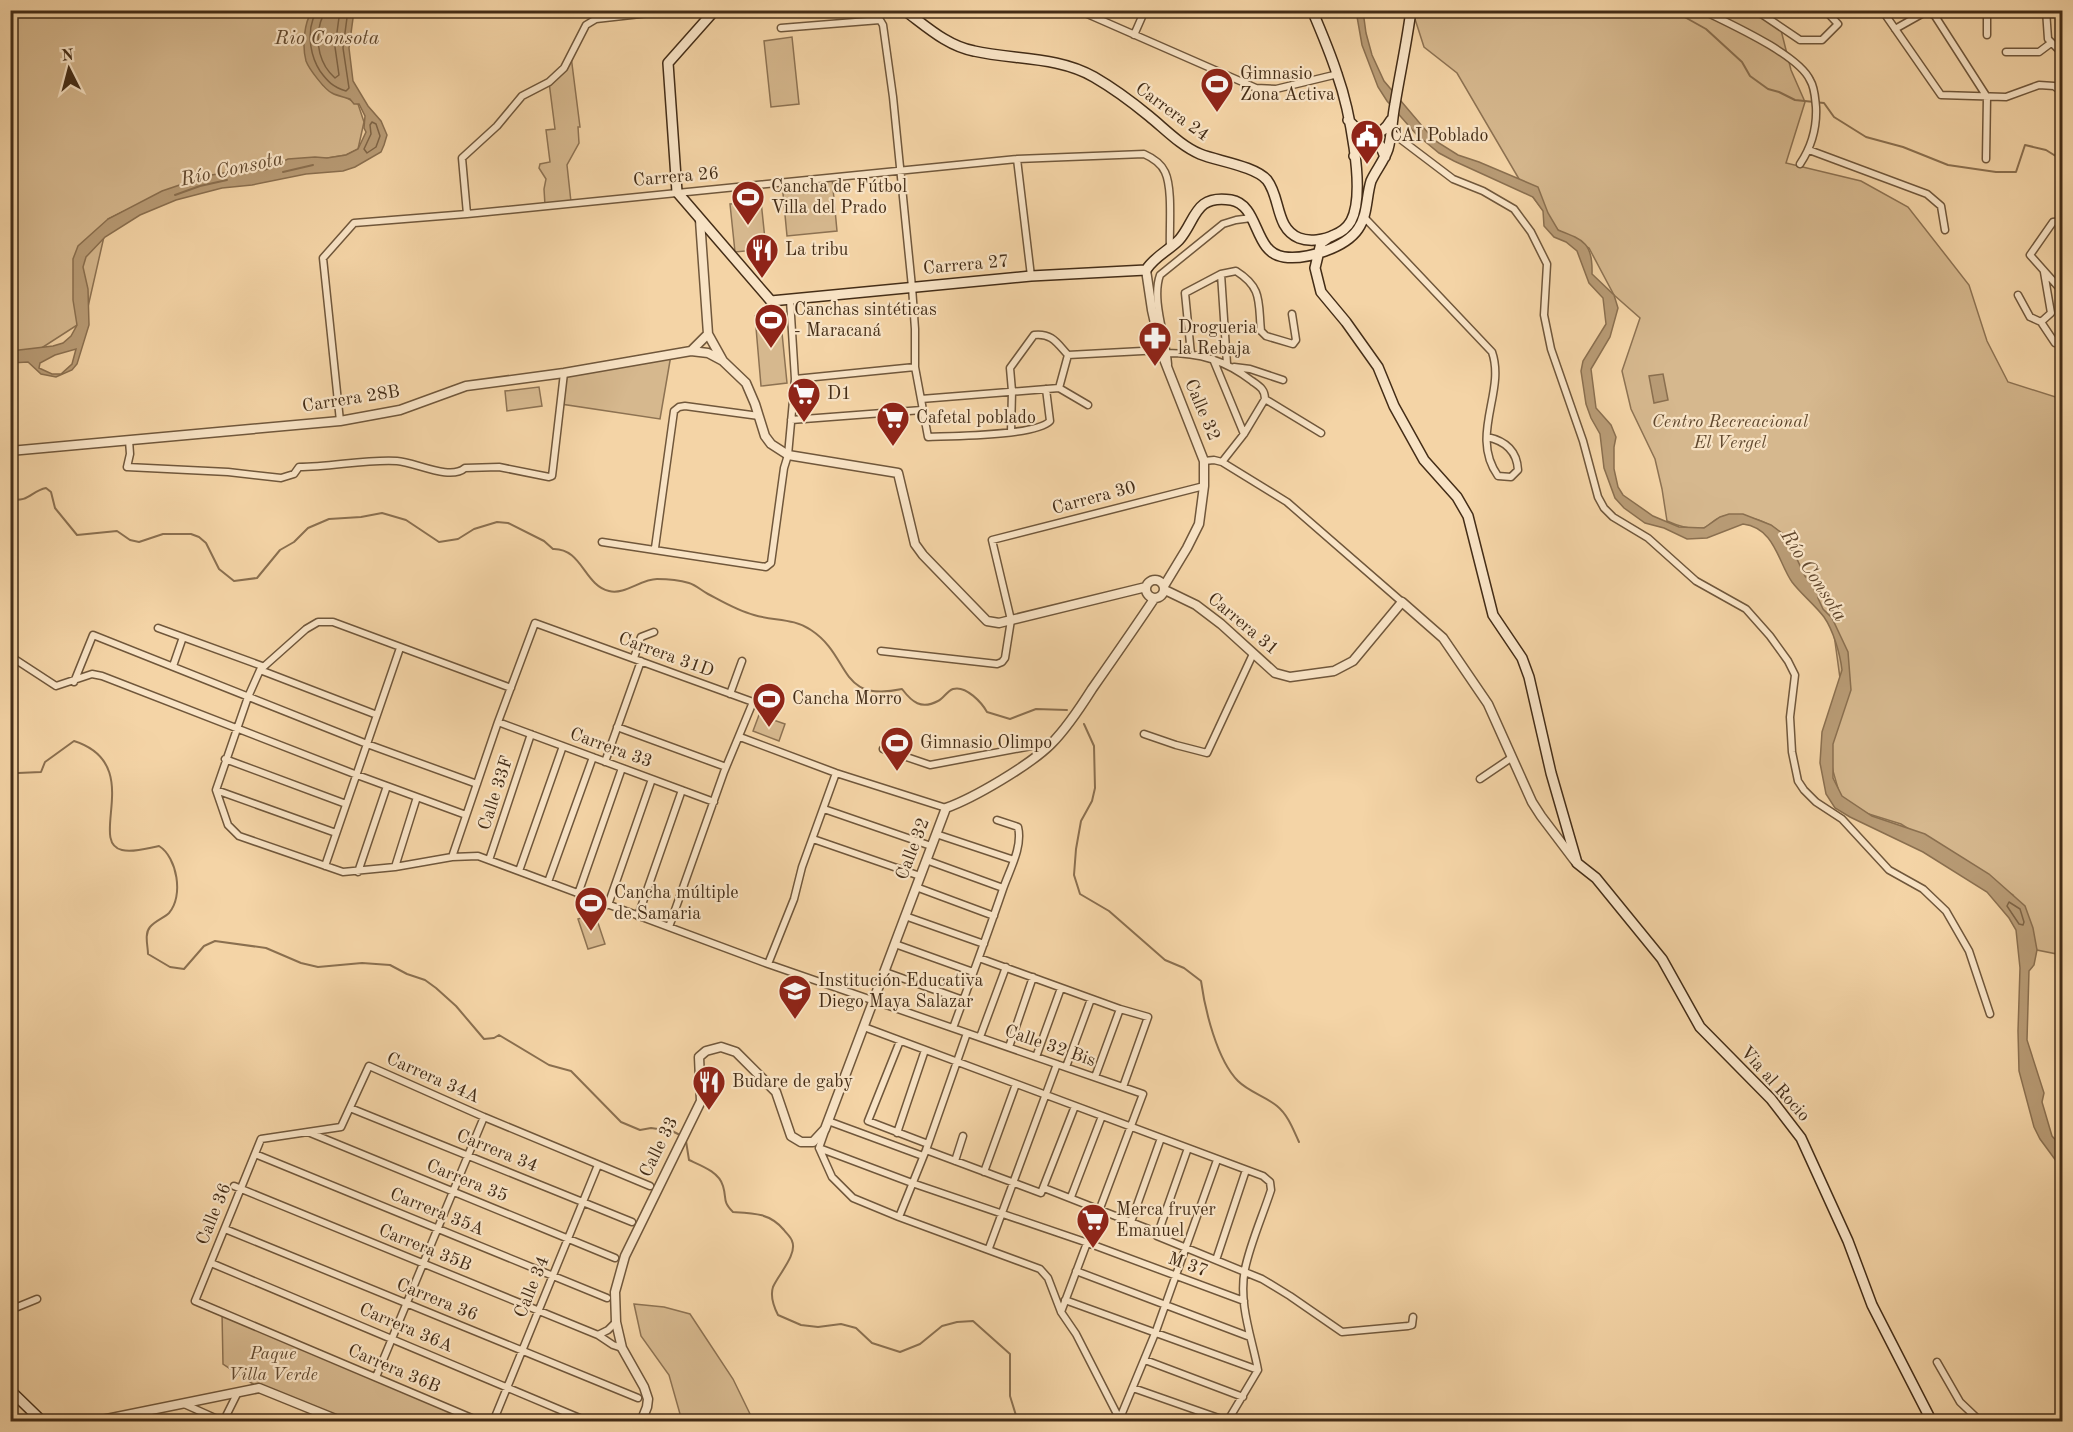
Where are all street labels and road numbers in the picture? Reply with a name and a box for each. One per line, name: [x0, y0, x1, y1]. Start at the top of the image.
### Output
street label: Carrera 24: [1132, 79, 1212, 145]
street label: Carrera 26: [632, 164, 720, 190]
street label: Carrera 27: [922, 252, 1010, 278]
street label: Calle 32: [1181, 377, 1223, 443]
street label: Carrera 28B: [301, 382, 401, 416]
street label: Carrera 30: [1050, 478, 1138, 518]
street label: Carrera 31: [1204, 589, 1282, 659]
street label: Carrera 31D: [616, 629, 716, 681]
street label: Carrera 33: [567, 725, 655, 771]
street label: Calle 33F: [476, 754, 516, 832]
street label: Calle 32: [893, 815, 933, 883]
street label: Calle 32 Bis: [1002, 1022, 1098, 1070]
street label: Via al Rocio: [1737, 1043, 1813, 1125]
street label: Carrera 34A: [384, 1049, 483, 1107]
street label: Calle 33: [637, 1114, 681, 1180]
street label: Carrera 34: [454, 1127, 540, 1175]
street label: Carrera 35: [424, 1157, 510, 1205]
street label: Calle 36: [194, 1181, 234, 1247]
street label: Carrera 35A: [387, 1185, 487, 1239]
street label: Carrera 35B: [376, 1221, 474, 1275]
street label: M 37: [1166, 1250, 1210, 1280]
street label: Calle 34: [512, 1254, 552, 1320]
street label: Carrera 36: [394, 1276, 480, 1324]
street label: Carrera 36A: [356, 1300, 456, 1356]
street label: Carrera 36B: [345, 1341, 443, 1397]

